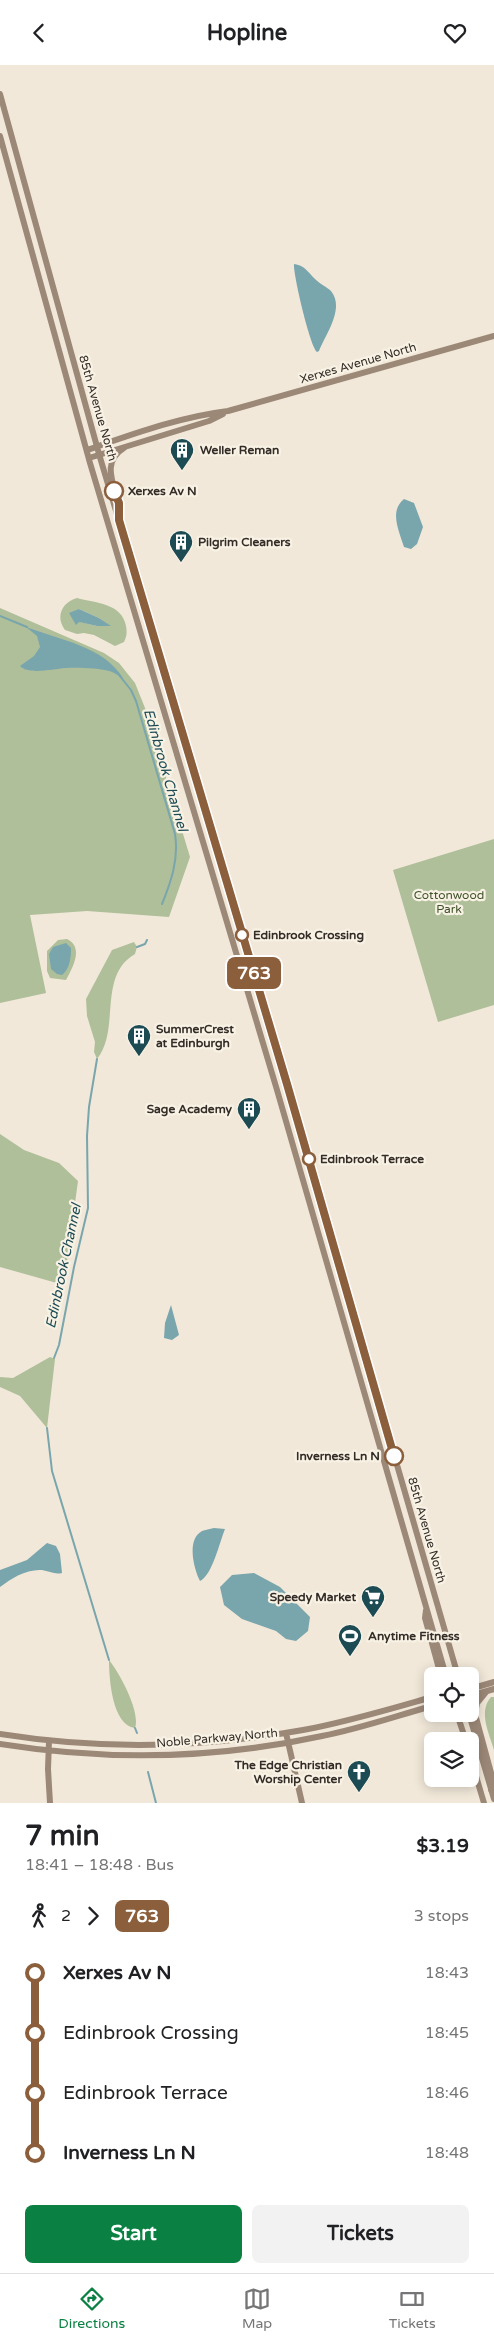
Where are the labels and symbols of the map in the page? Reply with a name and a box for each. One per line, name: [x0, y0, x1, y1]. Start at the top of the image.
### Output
street label: Xerxes Avenue North: [298, 340, 418, 386]
street label: 85th Avenue North: [76, 353, 120, 463]
building icon: Weller Reman: [169, 437, 195, 471]
place label: Weller Reman: [200, 443, 279, 457]
marker: Xerxes Av N: [104, 481, 124, 501]
place label: Xerxes Av N: [128, 484, 197, 498]
building icon: Pilgrim Cleaners: [168, 529, 194, 563]
place label: Pilgrim Cleaners: [198, 535, 291, 550]
water label: Edinbrook Channel: [140, 707, 192, 835]
park label: Cottonwood Park: [414, 888, 484, 916]
marker: Edinbrook Crossing: [235, 928, 249, 942]
place label: Edinbrook Crossing: [253, 928, 364, 943]
line badge: 763: [225, 957, 283, 989]
place label: SummerCrest at Edinburgh: [156, 1022, 234, 1051]
building icon: SummerCrest at Edinburgh: [126, 1023, 152, 1057]
building icon: Sage Academy: [236, 1096, 262, 1130]
place label: Sage Academy: [147, 1102, 233, 1117]
marker: Edinbrook Terrace: [302, 1152, 316, 1166]
place label: Edinbrook Terrace: [320, 1152, 424, 1166]
water label: Edinbrook Channel: [42, 1201, 85, 1330]
marker: Inverness Ln N: [384, 1446, 404, 1466]
place label: Inverness Ln N: [296, 1449, 380, 1463]
street label: 85th Avenue North: [405, 1475, 449, 1585]
supermarket icon: Speedy Market: [360, 1584, 386, 1618]
place label: Speedy Market: [270, 1590, 356, 1605]
sports icon: Anytime Fitness: [337, 1623, 363, 1657]
place label: Anytime Fitness: [368, 1629, 460, 1644]
street label: Noble Parkway North: [156, 1726, 278, 1750]
place label: The Edge Christian Worship Center: [233, 1758, 342, 1787]
church icon: The Edge Christian Worship Center: [346, 1759, 372, 1793]

